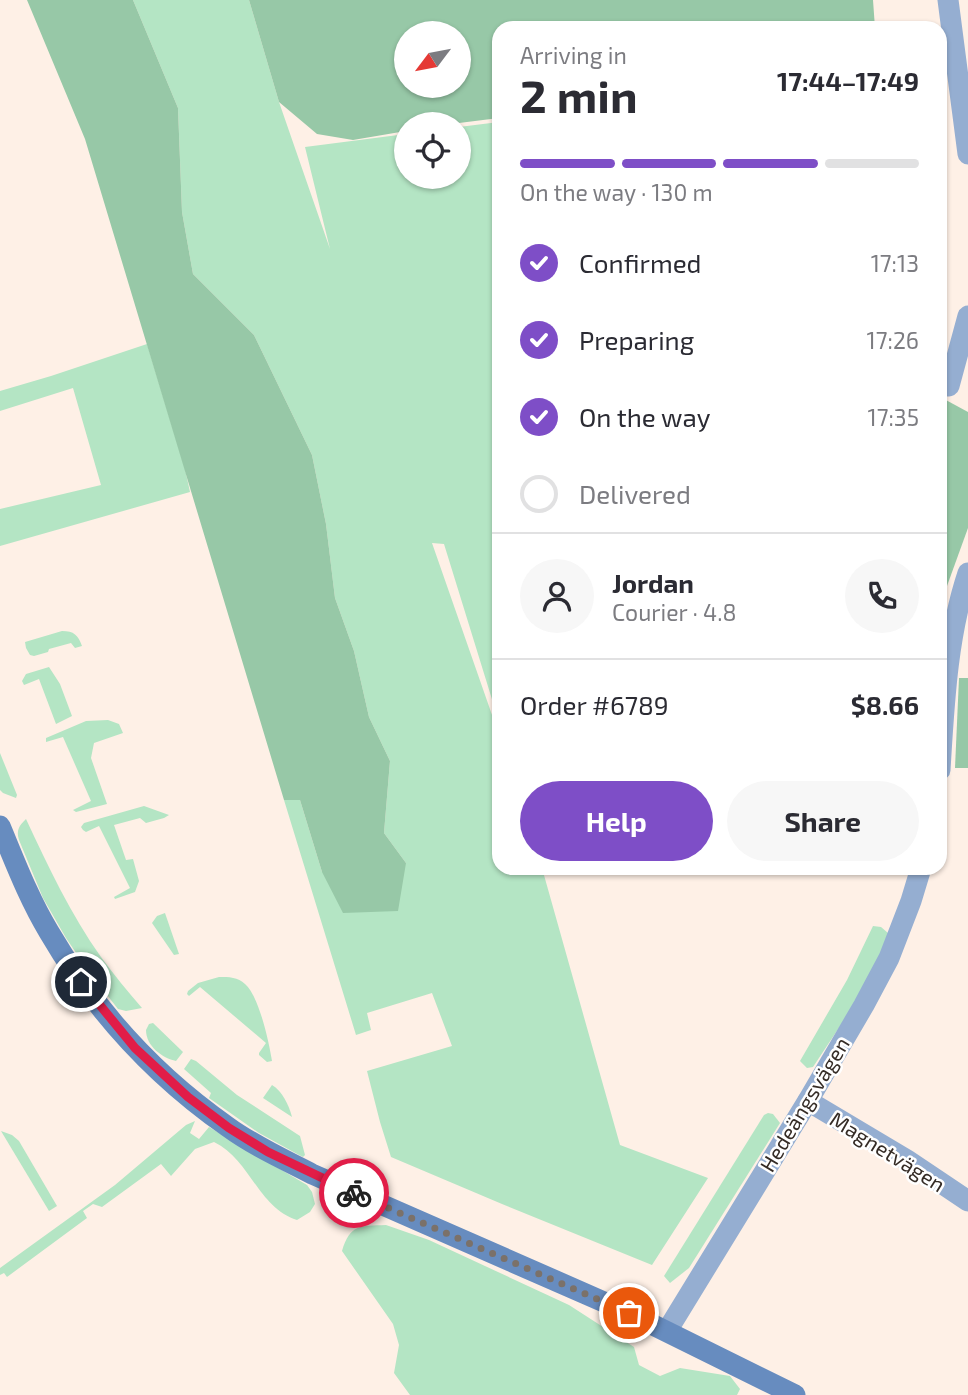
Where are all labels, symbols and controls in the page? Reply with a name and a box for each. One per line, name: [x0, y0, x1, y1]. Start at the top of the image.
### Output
north arrow: [394, 21, 471, 98]
map controls: [394, 21, 471, 189]
text: Arriving in: [520, 41, 627, 69]
text: 17:44–17:49: [777, 65, 919, 96]
text: 2 min: [520, 67, 638, 122]
button: locate: [394, 112, 471, 189]
text: On the way · 130 m: [520, 178, 713, 206]
icon: check: [520, 244, 558, 282]
text: Confirmed: [579, 247, 702, 278]
text: 17:13: [871, 249, 919, 277]
icon: check: [520, 321, 558, 359]
text: Preparing: [579, 324, 694, 355]
text: 17:26: [867, 326, 919, 354]
icon: check: [520, 398, 558, 436]
text: On the way: [579, 401, 710, 432]
text: 17:35: [868, 403, 919, 431]
text: Delivered: [579, 478, 691, 509]
button: person: [520, 559, 594, 633]
button: phone: [845, 559, 919, 633]
text: Jordan: [612, 567, 694, 598]
text: Courier · 4.8: [612, 598, 736, 626]
text: Order #6789: [520, 689, 669, 720]
text: $8.66: [851, 689, 919, 720]
button: Help: [520, 781, 713, 861]
button: Share: [727, 781, 919, 861]
pin: [51, 952, 111, 1012]
icon: home: [62, 963, 100, 1001]
street label: Hedeängsvägen: [754, 1032, 854, 1176]
street label: Magnetvägen: [826, 1106, 950, 1196]
courier: [319, 1158, 389, 1228]
icon: bike: [335, 1174, 373, 1212]
pin: [599, 1283, 659, 1343]
icon: bag: [610, 1294, 648, 1332]

